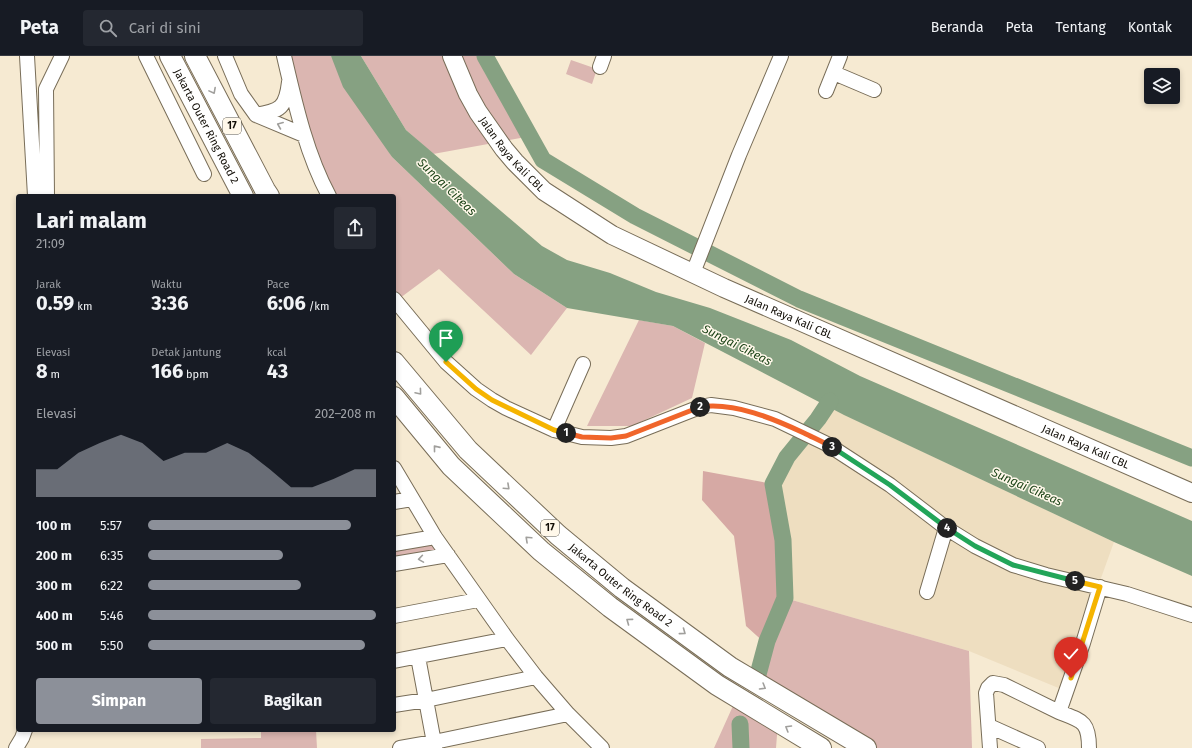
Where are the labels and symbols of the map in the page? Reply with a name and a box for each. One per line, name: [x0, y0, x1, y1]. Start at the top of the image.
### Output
street label: Jakarta Outer Ring Road 2: [171, 67, 242, 186]
one-way arrow: [208, 86, 216, 94]
street label: Jalan Raya Kali CBL: [477, 114, 548, 195]
road number: 17: [223, 118, 241, 134]
one-way arrow: [276, 122, 284, 130]
water label: Sungai Cikeas: [414, 155, 479, 219]
street label: Jalan Raya Kali CBL: [743, 292, 835, 342]
pin: [429, 321, 463, 362]
water label: Sungai Cikeas: [699, 321, 774, 369]
one-way arrow: [415, 387, 422, 394]
pin: 2: [690, 397, 710, 417]
street label: Jalan Raya Kali CBL: [1040, 422, 1132, 472]
pin: 1: [556, 423, 576, 443]
pin: 3: [822, 437, 842, 457]
one-way arrow: [434, 445, 441, 452]
water label: Sungai Cikeas: [989, 465, 1065, 509]
one-way arrow: [502, 482, 510, 490]
pin: 4: [937, 518, 957, 538]
road number: 17: [541, 520, 559, 536]
one-way arrow: [526, 537, 533, 544]
street label: Jakarta Outer Ring Road 2: [567, 540, 675, 629]
one-way arrow: [418, 555, 424, 563]
pin: 5: [1065, 571, 1085, 591]
one-way arrow: [626, 618, 633, 626]
one-way arrow: [678, 627, 685, 634]
pin: [1054, 637, 1088, 678]
one-way arrow: [759, 682, 766, 689]
one-way arrow: [785, 725, 792, 732]

